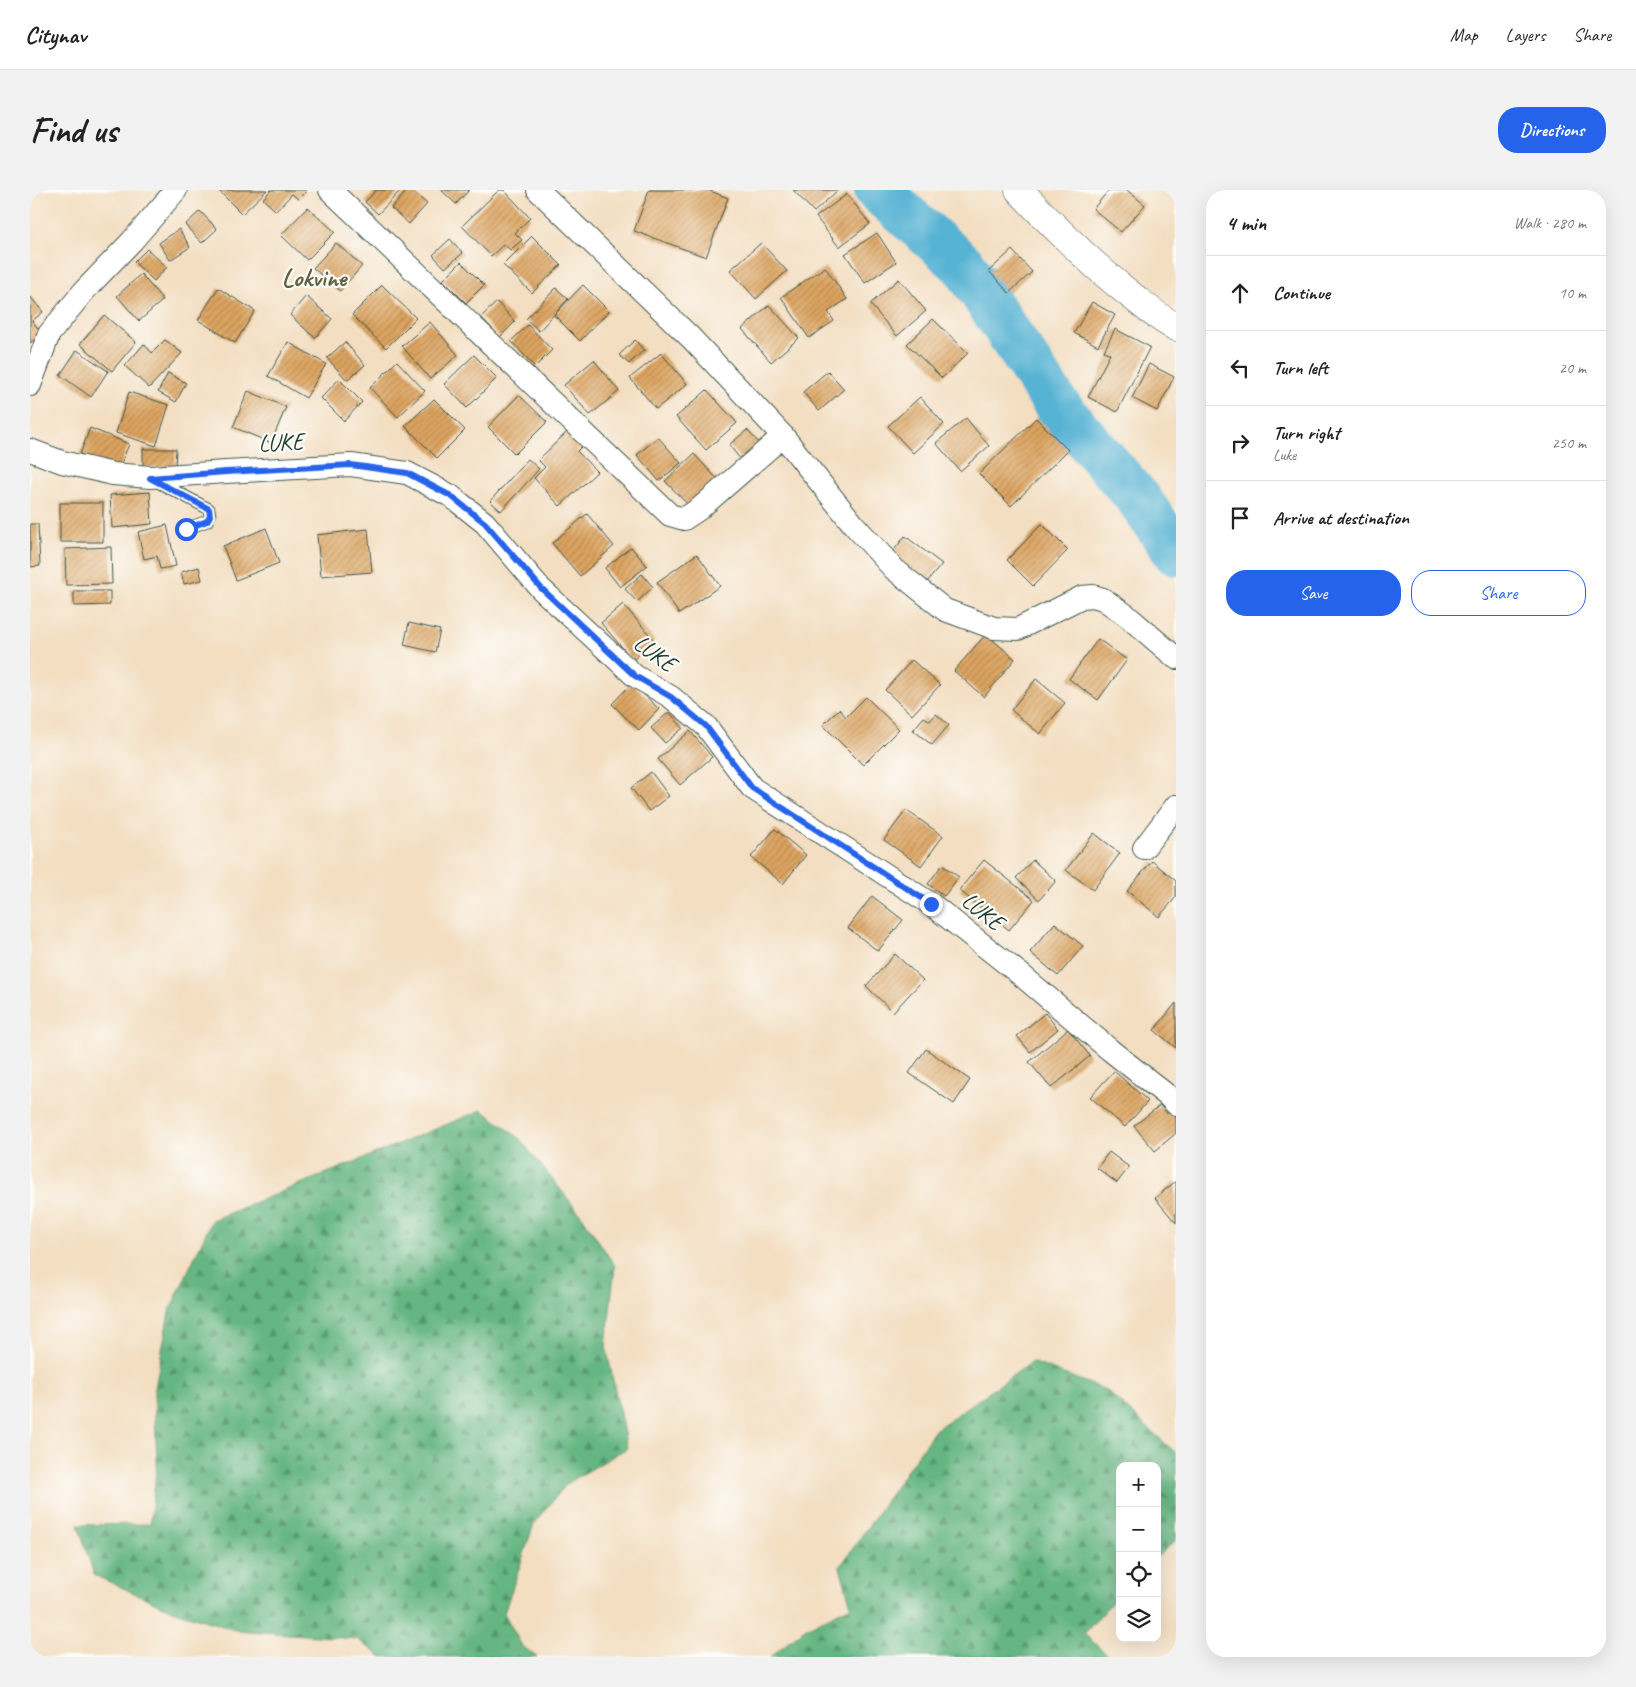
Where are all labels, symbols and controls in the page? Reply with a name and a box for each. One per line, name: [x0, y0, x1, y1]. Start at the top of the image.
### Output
text: Citynav: [25, 20, 86, 50]
text: Map: [1450, 24, 1478, 46]
text: Layers: [1506, 24, 1545, 46]
text: Share: [1573, 24, 1611, 46]
button: Directions: [1498, 107, 1606, 153]
text: Find us: [30, 108, 117, 153]
text: 4 min: [1226, 210, 1266, 236]
text: Walk · 280 m: [1514, 213, 1586, 233]
district label: Lokvine: [282, 261, 349, 294]
icon: ahead: [1226, 279, 1254, 307]
text: Continue: [1273, 281, 1330, 305]
text: 10 m: [1559, 283, 1586, 303]
icon: left: [1226, 354, 1254, 382]
text: Turn left: [1273, 356, 1328, 380]
text: 20 m: [1559, 358, 1586, 378]
text: Turn right: [1273, 421, 1340, 445]
street label: LUKE: [258, 426, 307, 458]
icon: right: [1226, 429, 1254, 457]
text: 250 m: [1552, 433, 1586, 453]
text: Luke: [1273, 445, 1296, 465]
icon: arrive: [1226, 504, 1254, 532]
text: Arrive at destination: [1273, 506, 1409, 530]
route start: [175, 518, 198, 541]
button: Save: [1226, 570, 1401, 616]
button: Share: [1411, 570, 1586, 616]
street label: LUKE: [628, 628, 684, 680]
street label: LUKE: [956, 885, 1012, 938]
route end: [920, 893, 943, 916]
map controls: [1116, 1462, 1161, 1642]
button: +: [1116, 1462, 1161, 1507]
button: −: [1116, 1507, 1161, 1552]
button: locate: [1116, 1552, 1161, 1597]
button: layers: [1116, 1597, 1161, 1642]

